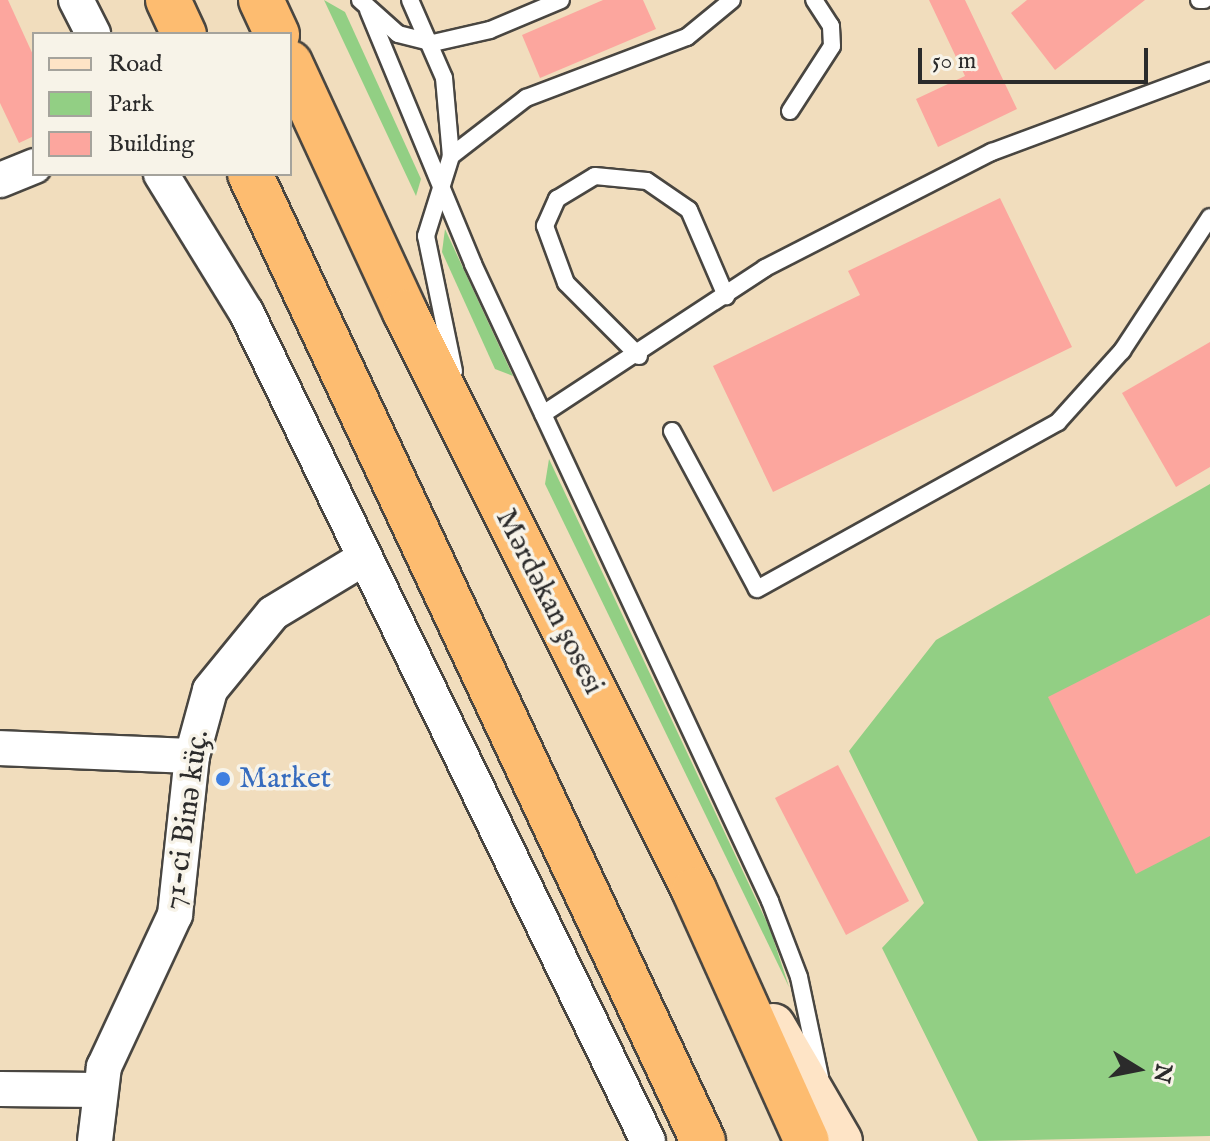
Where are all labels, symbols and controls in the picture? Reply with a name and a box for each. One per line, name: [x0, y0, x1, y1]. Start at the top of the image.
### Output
legend: [32, 32, 292, 176]
scale bar: [922, 32, 1152, 82]
text: 50 m: [932, 46, 976, 77]
text: Road: [108, 49, 162, 80]
text: Park: [108, 89, 154, 120]
text: Building: [108, 129, 194, 160]
street label: Mərdəkan şosesi: [487, 503, 611, 701]
street label: 71-ci Binə küç.: [157, 728, 217, 912]
place label: Market: [239, 761, 331, 797]
marker: Market: [214, 770, 232, 788]
north arrow: [1098, 1029, 1178, 1109]
text: N: [1146, 1061, 1177, 1085]

